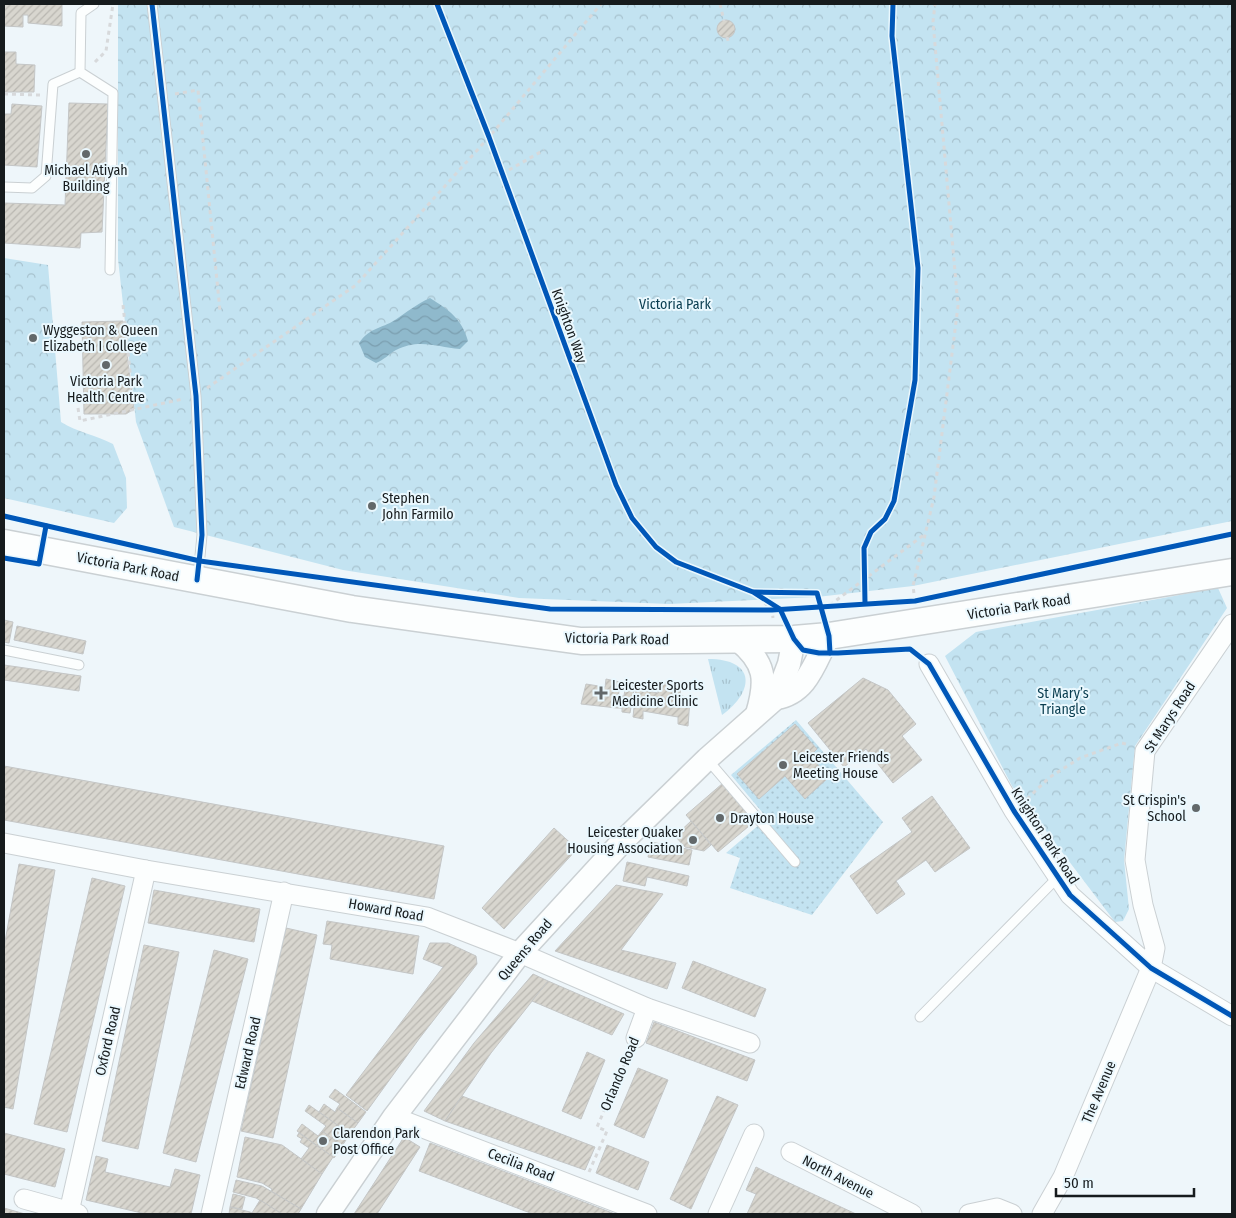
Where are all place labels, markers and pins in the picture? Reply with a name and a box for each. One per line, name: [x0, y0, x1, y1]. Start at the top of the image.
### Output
marker: Michael Atiyah Building: [80, 148, 92, 160]
place label: Michael Atiyah Building: [44, 162, 128, 195]
place label: Wyggeston & Queen Elizabeth I College: [43, 322, 158, 355]
marker: Wyggeston & Queen Elizabeth I College: [27, 332, 39, 344]
marker: Victoria Park Health Centre: [100, 359, 112, 371]
place label: Victoria Park Health Centre: [67, 373, 145, 406]
place label: Stephen John Farmilo: [382, 490, 454, 523]
marker: Stephen John Farmilo: [366, 500, 378, 512]
place label: Leicester Sports Medicine Clinic: [612, 677, 704, 710]
marker: Leicester Sports Medicine Clinic: [594, 686, 608, 700]
place label: Leicester Friends Meeting House: [793, 749, 889, 782]
marker: Leicester Friends Meeting House: [777, 759, 789, 771]
place label: St Crispin's School: [1123, 792, 1186, 825]
marker: St Crispin's School: [1190, 802, 1202, 814]
place label: Drayton House: [730, 810, 814, 827]
marker: Drayton House: [714, 812, 726, 824]
place label: Leicester Quaker Housing Association: [567, 824, 683, 857]
marker: Leicester Quaker Housing Association: [687, 834, 699, 846]
place label: Clarendon Park Post Office: [333, 1125, 420, 1158]
marker: Clarendon Park Post Office: [317, 1135, 329, 1147]

